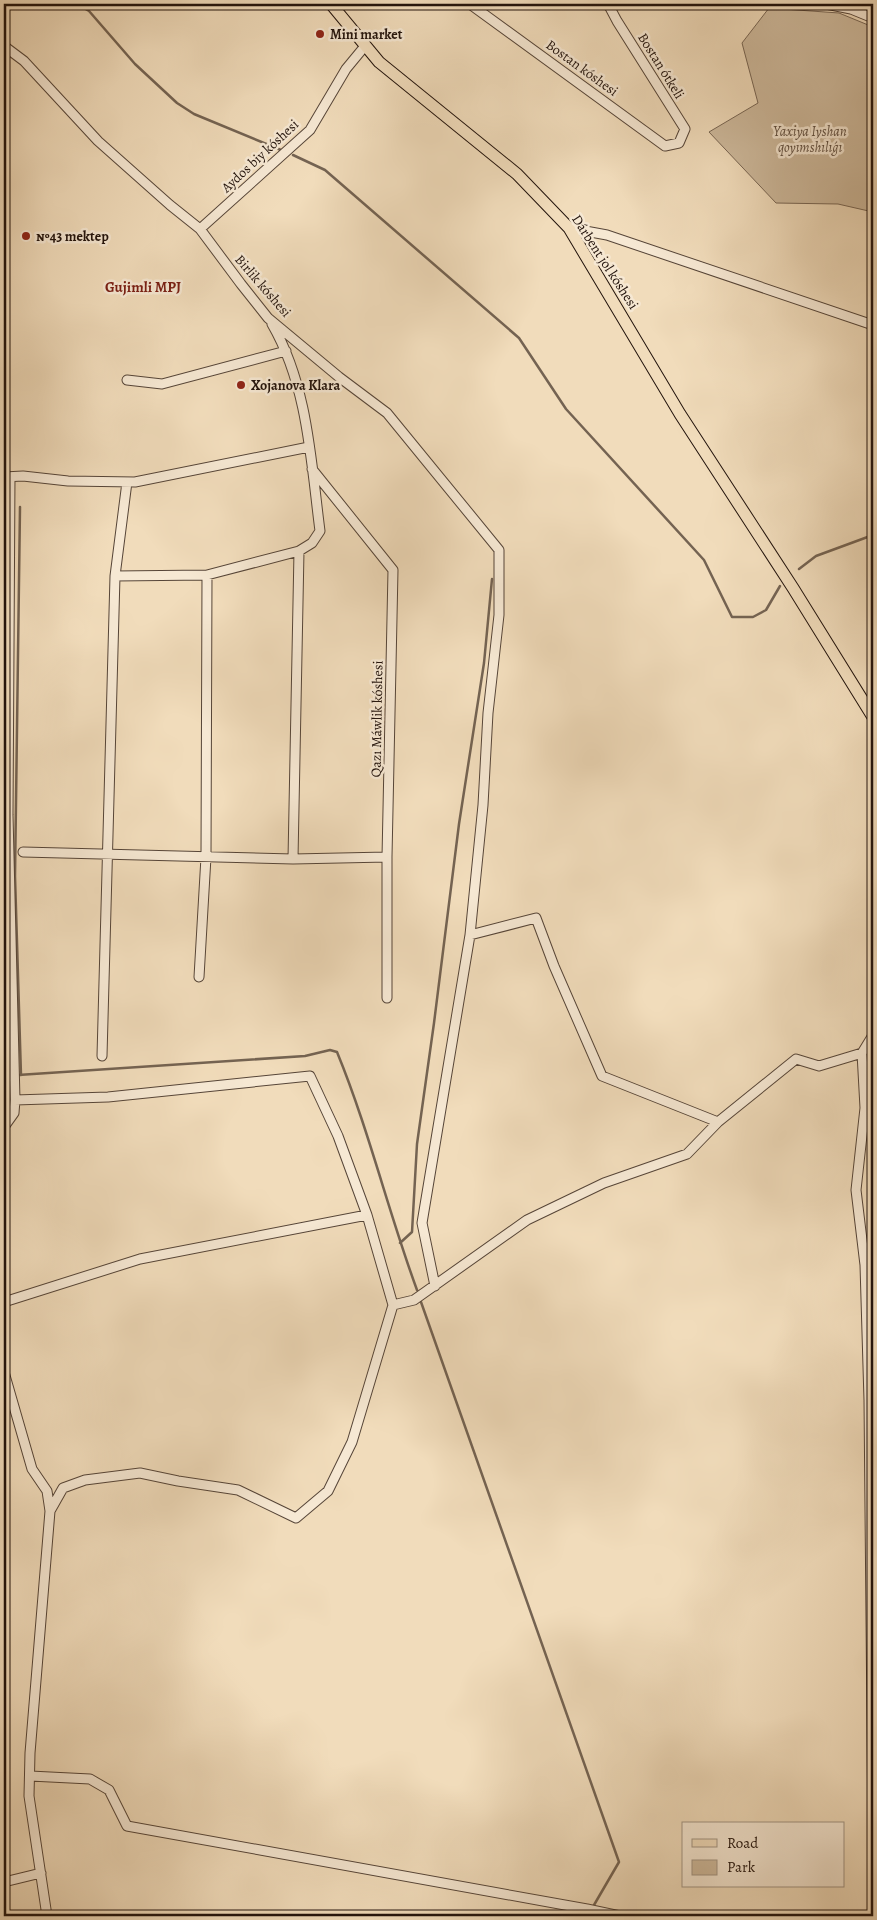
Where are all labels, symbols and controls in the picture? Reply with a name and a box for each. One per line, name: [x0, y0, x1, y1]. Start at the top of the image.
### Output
place label: Mini market: [330, 25, 403, 44]
marker: Mini market: [314, 28, 326, 40]
street label: Bostan ótkeli: [633, 29, 689, 103]
street label: Bostan kóshesi: [542, 35, 622, 101]
street label: Aydos biy kóshesi: [216, 115, 303, 198]
park label: Yaxiya Iyshan qoyımshılıǵı: [773, 122, 847, 157]
street label: Dárbent jol kóshesi: [567, 211, 643, 313]
place label: №43 mektep: [36, 227, 109, 246]
marker: №43 mektep: [20, 230, 32, 242]
street label: Birlik kóshesi: [230, 251, 296, 321]
district label: Gujimli MPJ: [105, 277, 181, 297]
place label: Xojanova Klara: [251, 376, 341, 395]
marker: Xojanova Klara: [235, 379, 247, 391]
street label: Qazı Máwlik kóshesi: [366, 660, 388, 778]
legend: [682, 1822, 844, 1888]
text: Road: [727, 1833, 759, 1853]
text: Park: [727, 1857, 756, 1877]

